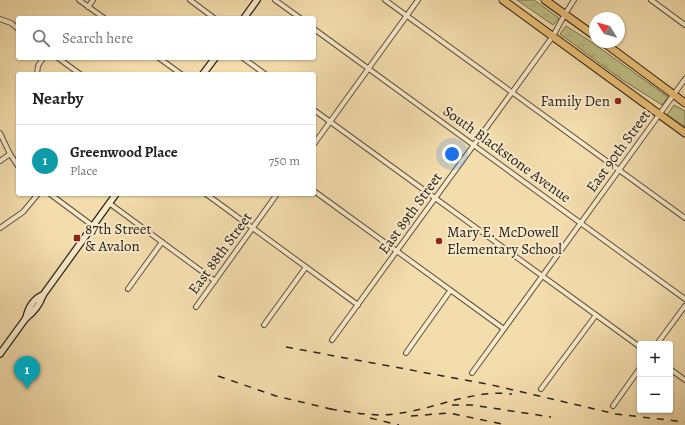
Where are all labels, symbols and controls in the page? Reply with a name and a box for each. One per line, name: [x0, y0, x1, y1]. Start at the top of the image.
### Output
north arrow: [589, 12, 625, 48]
search box: [16, 16, 316, 60]
icon: search: [30, 27, 52, 49]
text: Search here: [62, 28, 133, 48]
text: Nearby: [32, 87, 83, 110]
place label: Family Den: [540, 91, 610, 111]
marker: Family Den: [613, 96, 623, 106]
street label: South Blackstone Avenue: [439, 101, 575, 207]
street label: East 90th Street: [581, 106, 655, 196]
text: Greenwood Place: [70, 142, 178, 162]
your location: [442, 144, 462, 164]
text: 1: [43, 152, 47, 169]
text: 750 m: [269, 152, 300, 169]
text: Place: [70, 162, 98, 179]
street label: East 89th Street: [374, 168, 446, 258]
street label: East 88th Street: [183, 208, 257, 298]
place label: 87th Street & Avalon: [85, 219, 151, 256]
place label: Mary E. McDowell Elementary School: [447, 222, 562, 259]
marker: 87th Street & Avalon: [72, 233, 82, 243]
marker: Mary E. McDowell Elementary School: [434, 236, 444, 246]
map controls: [637, 341, 673, 413]
button: +: [637, 341, 673, 377]
pin: 1: [14, 356, 40, 389]
button: −: [637, 377, 673, 413]

